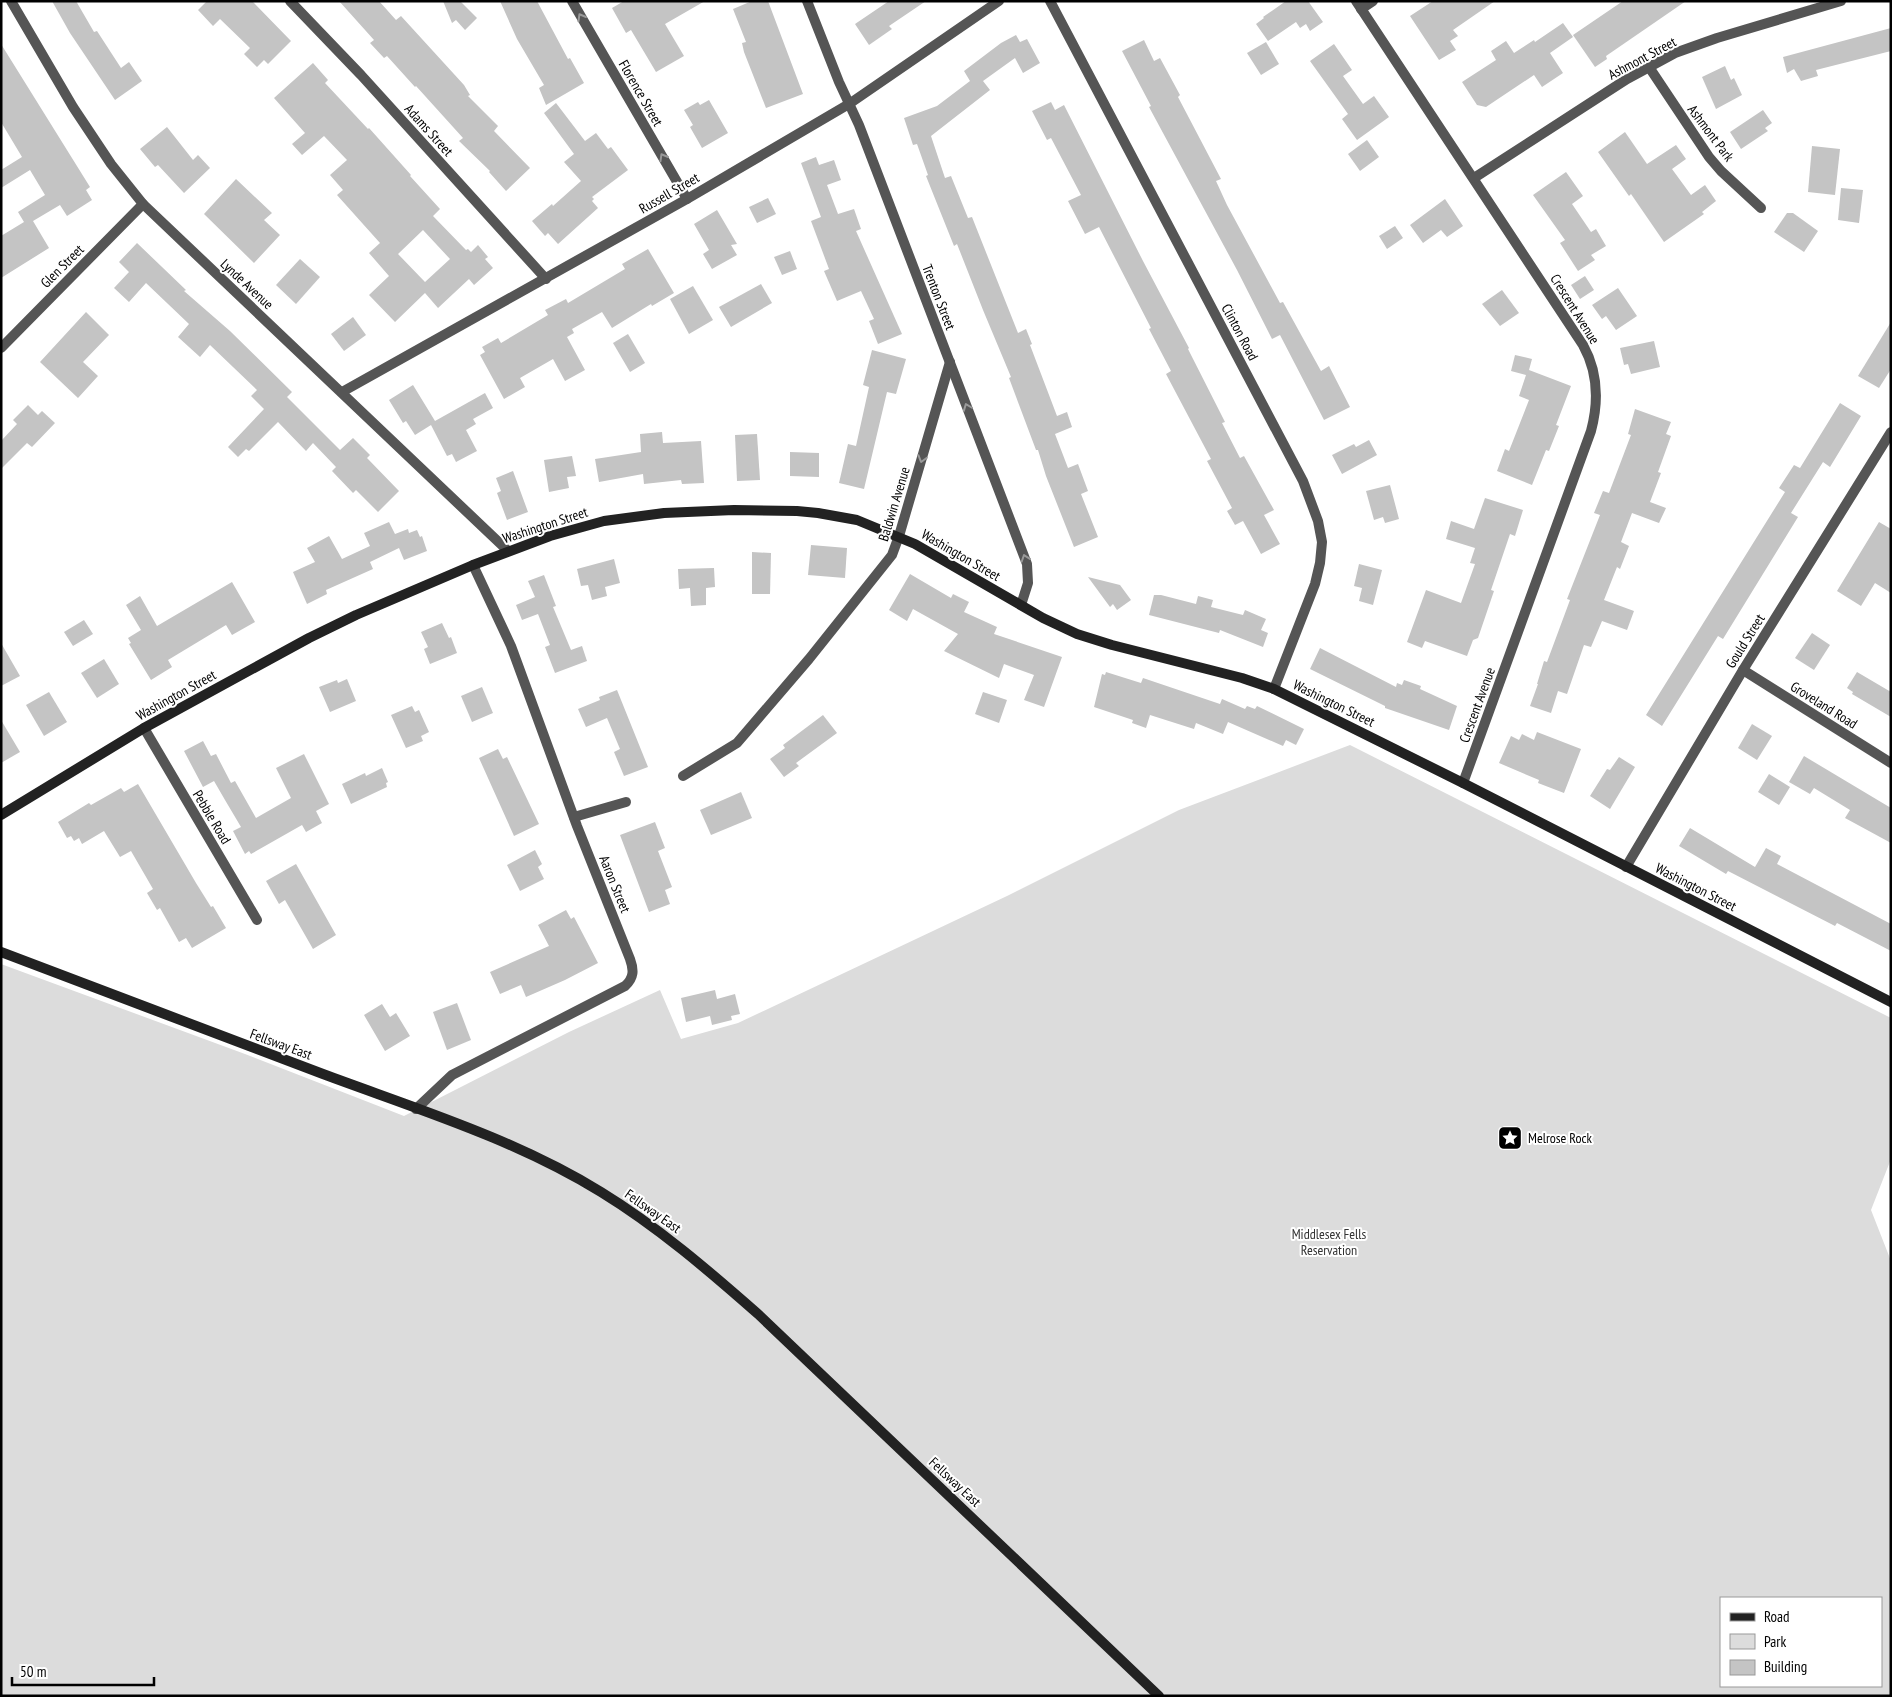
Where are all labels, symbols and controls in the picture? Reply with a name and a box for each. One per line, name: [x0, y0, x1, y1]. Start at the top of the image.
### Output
one-way arrow: [577, 13, 587, 22]
street label: Ashmont Street: [1605, 32, 1679, 83]
street label: Florence Street: [615, 57, 667, 129]
street label: Adams Street: [401, 100, 457, 160]
street label: Ashmont Park: [1684, 101, 1739, 165]
one-way arrow: [659, 154, 669, 163]
street label: Russell Street: [636, 169, 702, 217]
street label: Glen Street: [37, 240, 88, 291]
street label: Lynde Avenue: [217, 255, 277, 313]
street label: Trenton Street: [918, 262, 960, 332]
street label: Crescent Avenue: [1546, 271, 1604, 347]
street label: Clinton Road: [1218, 301, 1262, 363]
one-way arrow: [963, 403, 973, 412]
one-way arrow: [917, 455, 927, 463]
street label: Baldwin Avenue: [874, 464, 914, 543]
street label: Washington Street: [500, 503, 590, 547]
street label: Washington Street: [918, 525, 1004, 585]
one-way arrow: [1021, 555, 1031, 563]
street label: Gould Street: [1721, 611, 1769, 671]
street label: Crescent Avenue: [1455, 665, 1499, 745]
street label: Washington Street: [133, 666, 219, 724]
street label: Washington Street: [1290, 676, 1378, 731]
street label: Groveland Road: [1787, 677, 1861, 733]
street label: Pebble Road: [189, 787, 235, 847]
street label: Aaron Street: [595, 853, 635, 915]
street label: Washington Street: [1652, 859, 1740, 915]
street label: Fellsway East: [248, 1024, 315, 1064]
place icon: Melrose Rock: [1497, 1125, 1523, 1151]
place label: Melrose Rock: [1528, 1129, 1593, 1147]
street label: Fellsway East: [621, 1185, 685, 1237]
park label: Middlesex Fells Reservation: [1292, 1225, 1367, 1259]
street label: Fellsway East: [925, 1453, 985, 1511]
legend: [1720, 1597, 1882, 1687]
text: Road: [1764, 1607, 1790, 1626]
text: Park: [1764, 1632, 1786, 1651]
scale bar: [12, 1654, 155, 1686]
text: Building: [1764, 1657, 1807, 1676]
text: 50 m: [20, 1662, 46, 1681]

